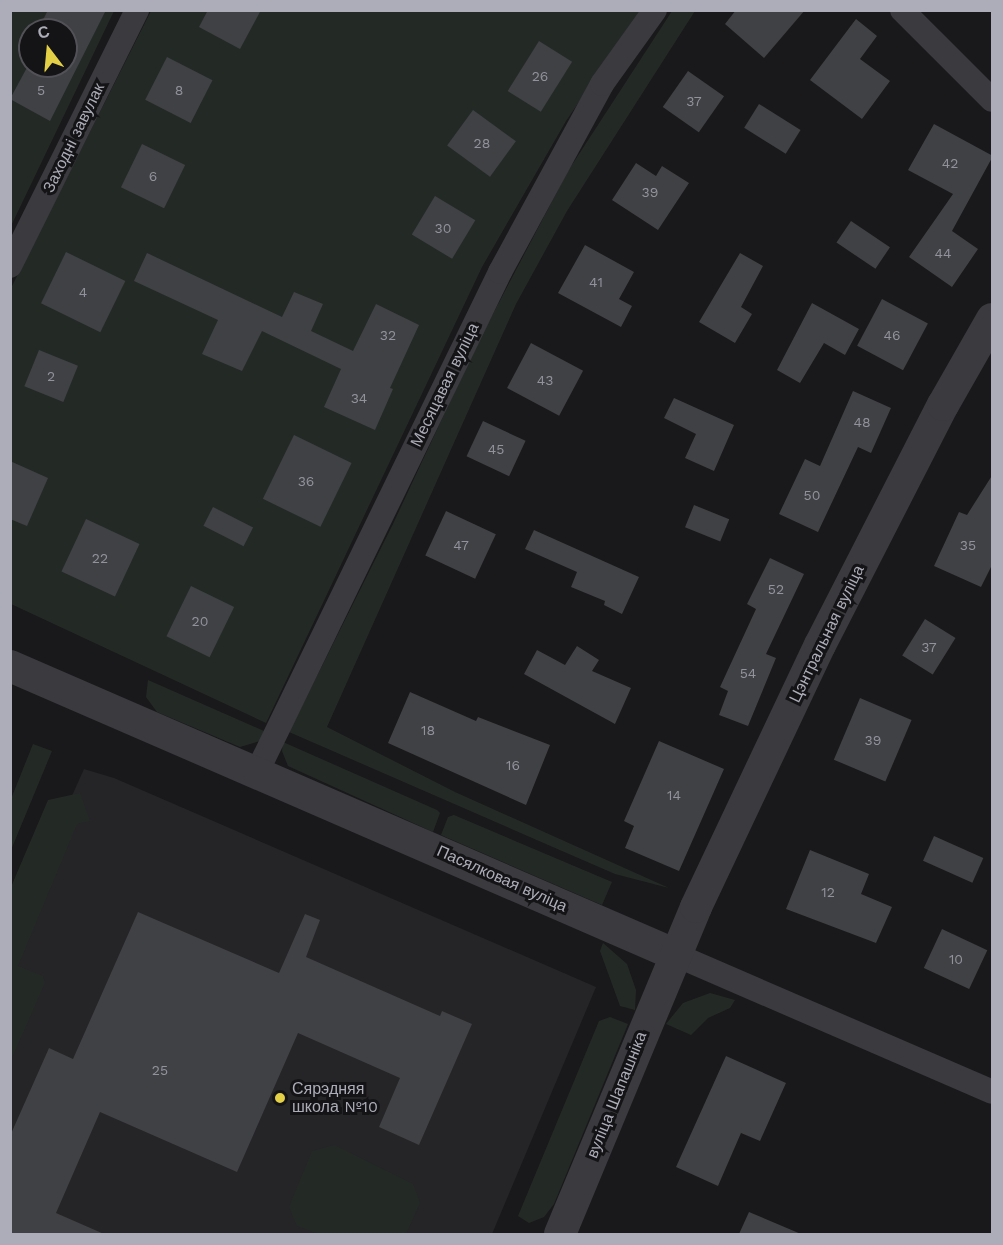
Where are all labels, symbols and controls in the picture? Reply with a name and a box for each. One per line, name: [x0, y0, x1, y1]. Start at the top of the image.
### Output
north arrow: [18, 18, 78, 78]
text: С: [35, 21, 52, 43]
house number: 26: [532, 68, 548, 84]
street label: Заходні завулак: [39, 80, 109, 196]
house number: 5: [37, 82, 45, 98]
house number: 8: [175, 82, 183, 98]
house number: 37: [686, 93, 702, 109]
house number: 28: [474, 135, 490, 151]
house number: 42: [942, 155, 958, 171]
house number: 6: [149, 168, 157, 184]
house number: 39: [642, 184, 658, 200]
house number: 30: [435, 220, 451, 236]
house number: 44: [934, 245, 952, 261]
house number: 41: [589, 274, 603, 290]
house number: 4: [79, 284, 87, 300]
street label: Месяцавая вуліца: [407, 320, 483, 450]
house number: 32: [380, 327, 396, 343]
house number: 46: [883, 327, 901, 343]
house number: 2: [47, 368, 55, 384]
house number: 43: [537, 372, 553, 388]
house number: 34: [351, 390, 367, 406]
house number: 48: [853, 414, 871, 430]
house number: 45: [488, 441, 504, 457]
house number: 36: [298, 473, 314, 489]
house number: 50: [804, 487, 820, 503]
house number: 47: [453, 537, 469, 553]
house number: 35: [960, 537, 976, 553]
house number: 22: [92, 550, 108, 566]
street label: Цэнтральная вуліца: [785, 562, 869, 706]
house number: 52: [768, 581, 784, 597]
house number: 20: [192, 613, 208, 629]
house number: 37: [921, 639, 937, 655]
house number: 54: [740, 665, 756, 681]
house number: 18: [421, 722, 435, 738]
house number: 39: [865, 732, 881, 748]
house number: 16: [506, 757, 520, 773]
house number: 14: [667, 787, 681, 803]
street label: Пасялковая вуліца: [434, 842, 570, 916]
house number: 12: [821, 884, 835, 900]
house number: 10: [949, 951, 963, 967]
street label: вуліца Шапашніка: [583, 1029, 651, 1161]
house number: 25: [152, 1062, 168, 1078]
place label: Сярэдняя школа №10: [292, 1079, 378, 1117]
marker: Сярэдняя школа №10: [273, 1091, 287, 1105]

